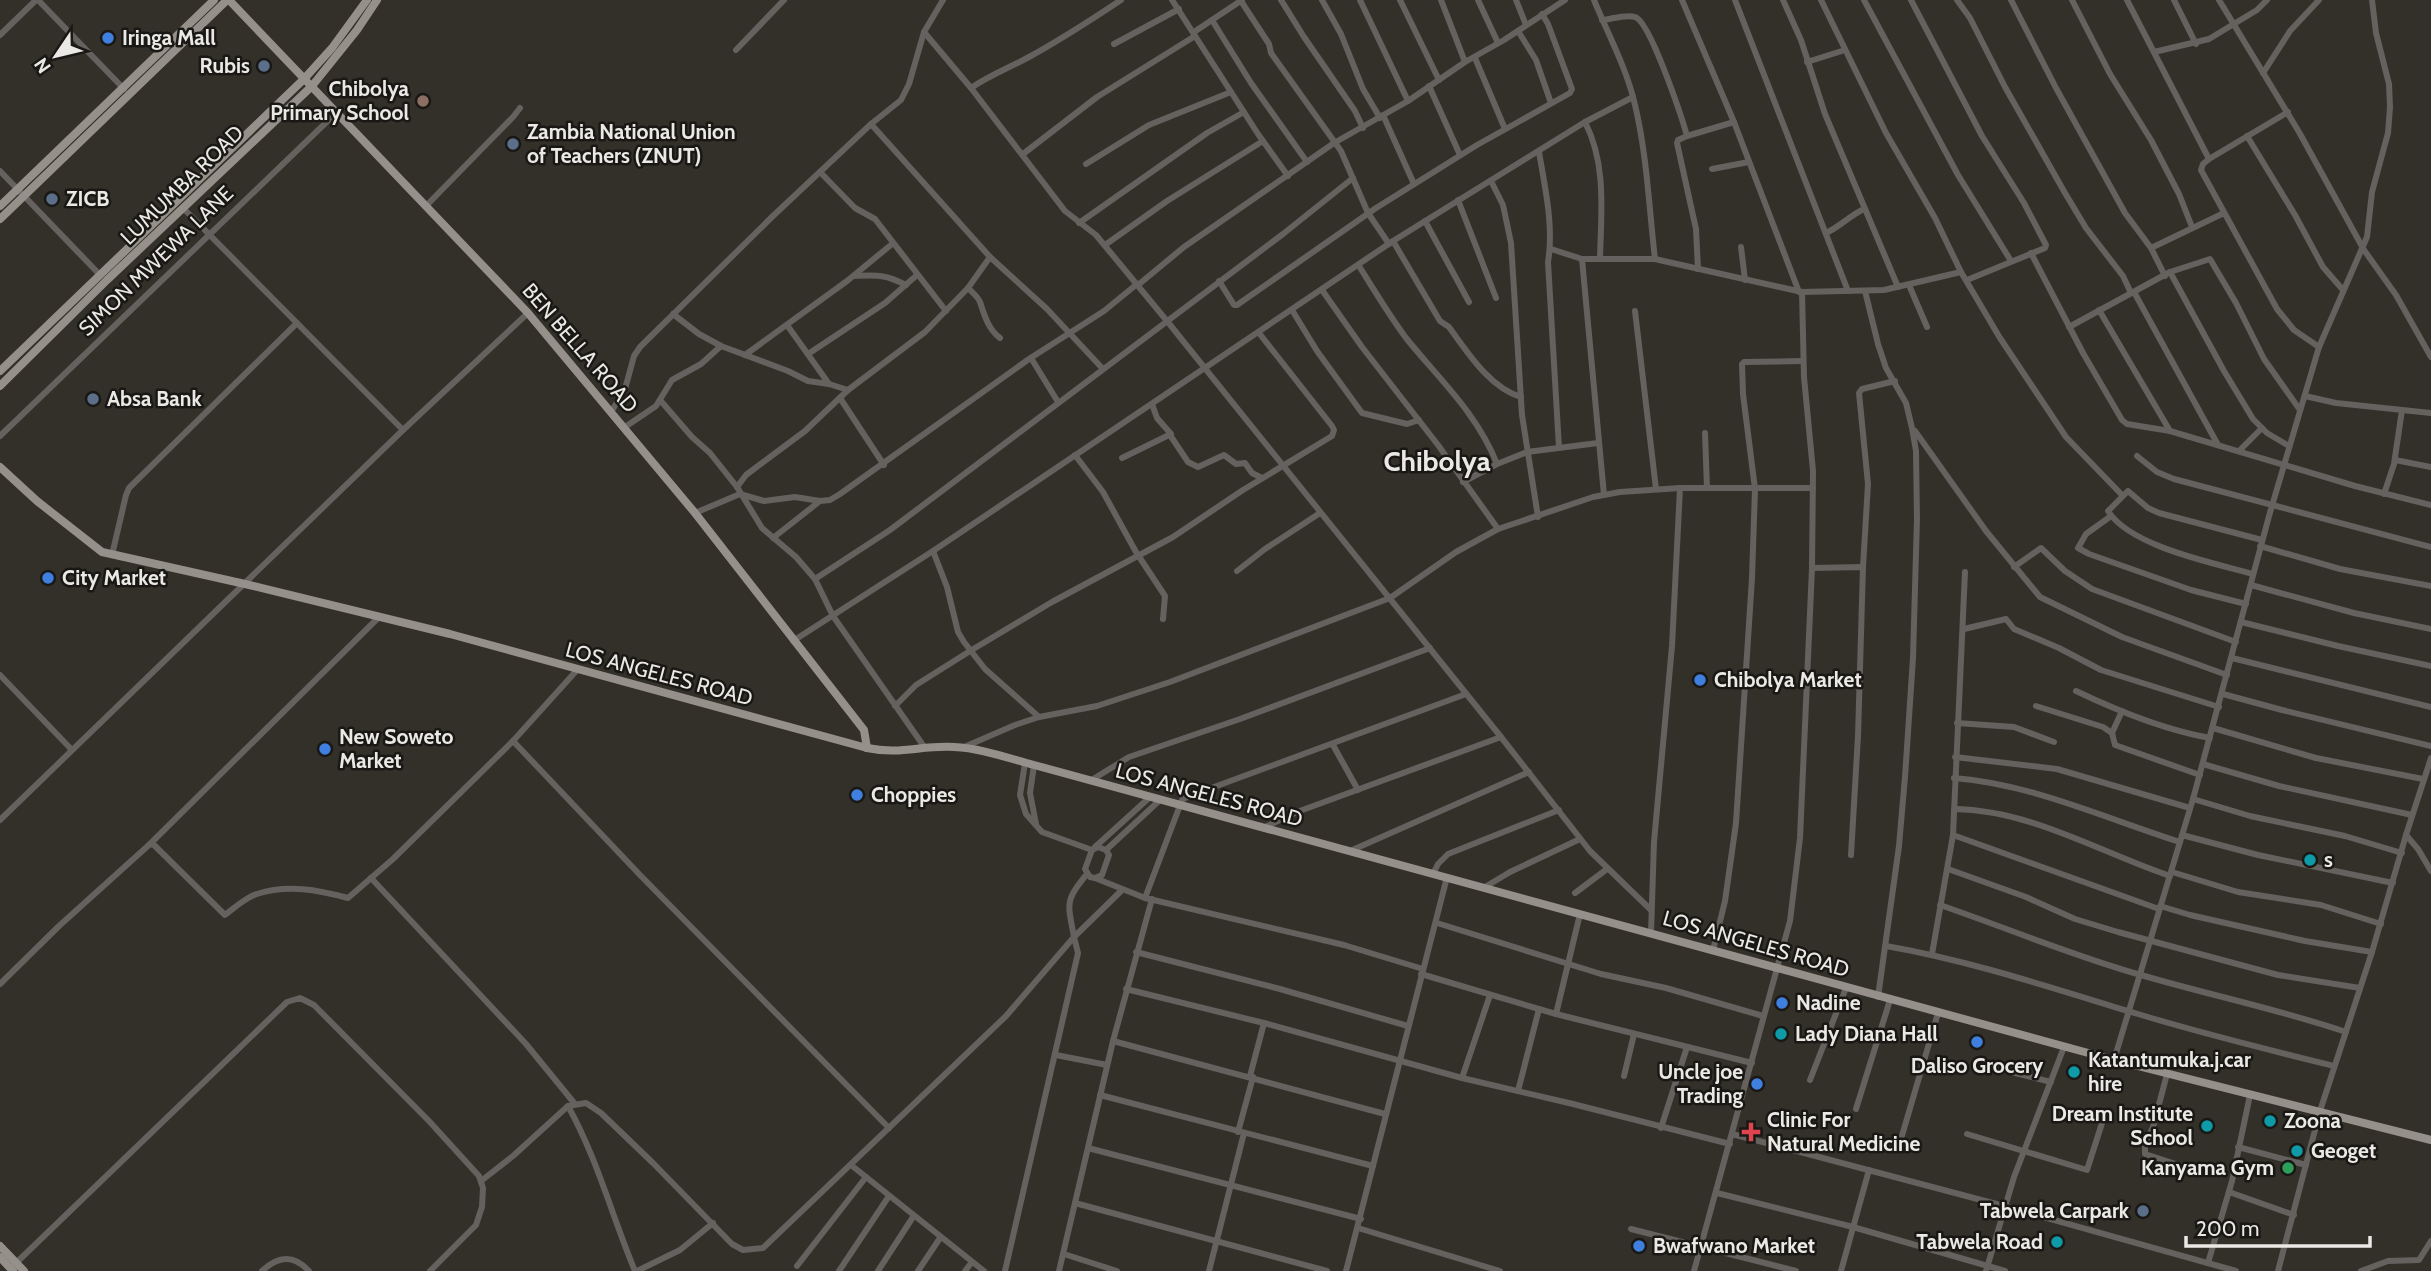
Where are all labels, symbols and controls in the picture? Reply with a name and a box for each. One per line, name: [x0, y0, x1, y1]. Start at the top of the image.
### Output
north arrow: [21, 21, 91, 91]
place label: Iringa Mall: [122, 25, 216, 50]
marker: Iringa Mall: [100, 30, 116, 46]
text: N: [29, 53, 56, 78]
place label: Rubis: [200, 53, 250, 78]
marker: Rubis: [256, 58, 272, 74]
place label: Chibolya Primary School: [270, 76, 410, 125]
marker: Chibolya Primary School: [415, 93, 431, 109]
place label: Zambia National Union of Teachers (ZNUT): [527, 119, 736, 168]
street label: LUMUMBA ROAD: [115, 120, 248, 250]
marker: Zambia National Union of Teachers (ZNUT): [505, 136, 521, 152]
street label: SIMON MWEWA LANE: [73, 180, 238, 341]
place label: ZICB: [66, 186, 109, 211]
marker: ZICB: [44, 191, 60, 207]
street label: BEN BELLA ROAD: [517, 278, 643, 418]
place label: Absa Bank: [107, 386, 202, 411]
marker: Absa Bank: [85, 391, 101, 407]
district label: Chibolya: [1383, 444, 1491, 478]
place label: City Market: [62, 565, 166, 590]
marker: City Market: [40, 570, 56, 586]
street label: LOS ANGELES ROAD: [563, 637, 755, 711]
place label: Chibolya Market: [1714, 667, 1862, 692]
marker: Chibolya Market: [1692, 672, 1708, 688]
place label: New Soweto Market: [339, 724, 454, 773]
marker: New Soweto Market: [317, 741, 333, 757]
street label: LOS ANGELES ROAD: [1113, 758, 1305, 832]
place label: Choppies: [871, 782, 956, 807]
marker: Choppies: [849, 787, 865, 803]
place label: s: [2324, 847, 2333, 872]
marker: s: [2302, 852, 2318, 868]
street label: LOS ANGELES ROAD: [1660, 905, 1852, 982]
place label: Nadine: [1796, 990, 1861, 1015]
marker: Nadine: [1774, 995, 1790, 1011]
place label: Lady Diana Hall: [1795, 1021, 1938, 1046]
marker: Lady Diana Hall: [1773, 1026, 1789, 1042]
marker: Daliso Grocery: [1969, 1034, 1985, 1050]
place label: Katantumuka.j.car hire: [2088, 1047, 2251, 1096]
place label: Daliso Grocery: [1911, 1053, 2044, 1078]
place label: Uncle joe Trading: [1658, 1059, 1743, 1108]
marker: Katantumuka.j.car hire: [2066, 1064, 2082, 1080]
marker: Uncle joe Trading: [1749, 1076, 1765, 1092]
place label: Dream Institute School: [2052, 1101, 2193, 1150]
place label: Clinic For Natural Medicine: [1767, 1107, 1921, 1156]
place label: Zoona: [2284, 1108, 2342, 1133]
marker: Zoona: [2262, 1113, 2278, 1129]
marker: Dream Institute School: [2199, 1118, 2215, 1134]
marker: Clinic For Natural Medicine: [1741, 1122, 1761, 1142]
place label: Geoget: [2311, 1138, 2376, 1163]
marker: Geoget: [2289, 1143, 2305, 1159]
place label: Kanyama Gym: [2141, 1155, 2274, 1180]
marker: Kanyama Gym: [2280, 1160, 2296, 1176]
place label: Tabwela Carpark: [1980, 1198, 2130, 1223]
marker: Tabwela Carpark: [2135, 1203, 2151, 1219]
scale bar: [2186, 1204, 2370, 1248]
text: 200 m: [2196, 1216, 2259, 1241]
place label: Tabwela Road: [1916, 1229, 2043, 1254]
place label: Bwafwano Market: [1653, 1233, 1815, 1258]
marker: Tabwela Road: [2049, 1234, 2065, 1250]
marker: Bwafwano Market: [1631, 1238, 1647, 1254]

